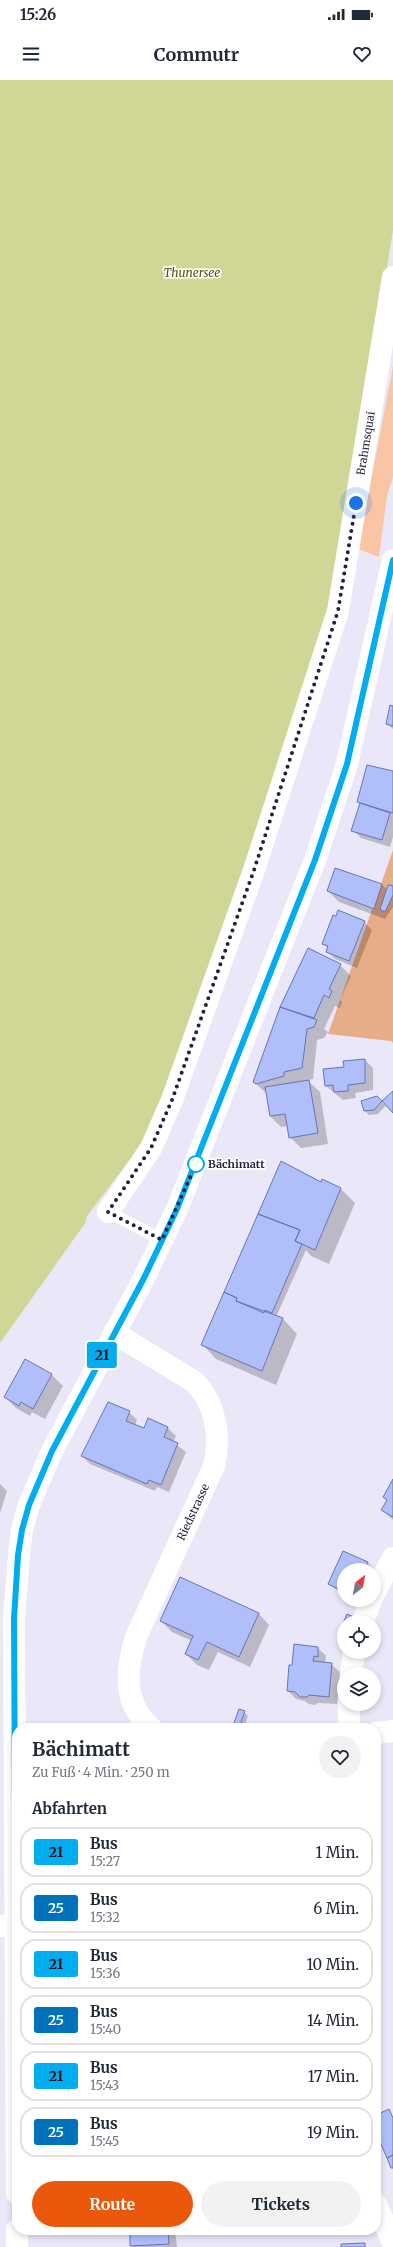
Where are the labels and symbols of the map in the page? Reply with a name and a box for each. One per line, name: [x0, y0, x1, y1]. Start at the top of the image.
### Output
water label: Thunersee: [164, 265, 220, 280]
street label: Brahmsquai: [353, 410, 378, 476]
your location: [346, 493, 366, 513]
marker: Bächimatt: [187, 1155, 205, 1173]
place label: Bächimatt: [208, 1157, 265, 1171]
line badge: 21: [84, 1342, 120, 1368]
street label: Riedstrasse: [174, 1481, 212, 1543]
north arrow: [337, 1563, 381, 1607]

